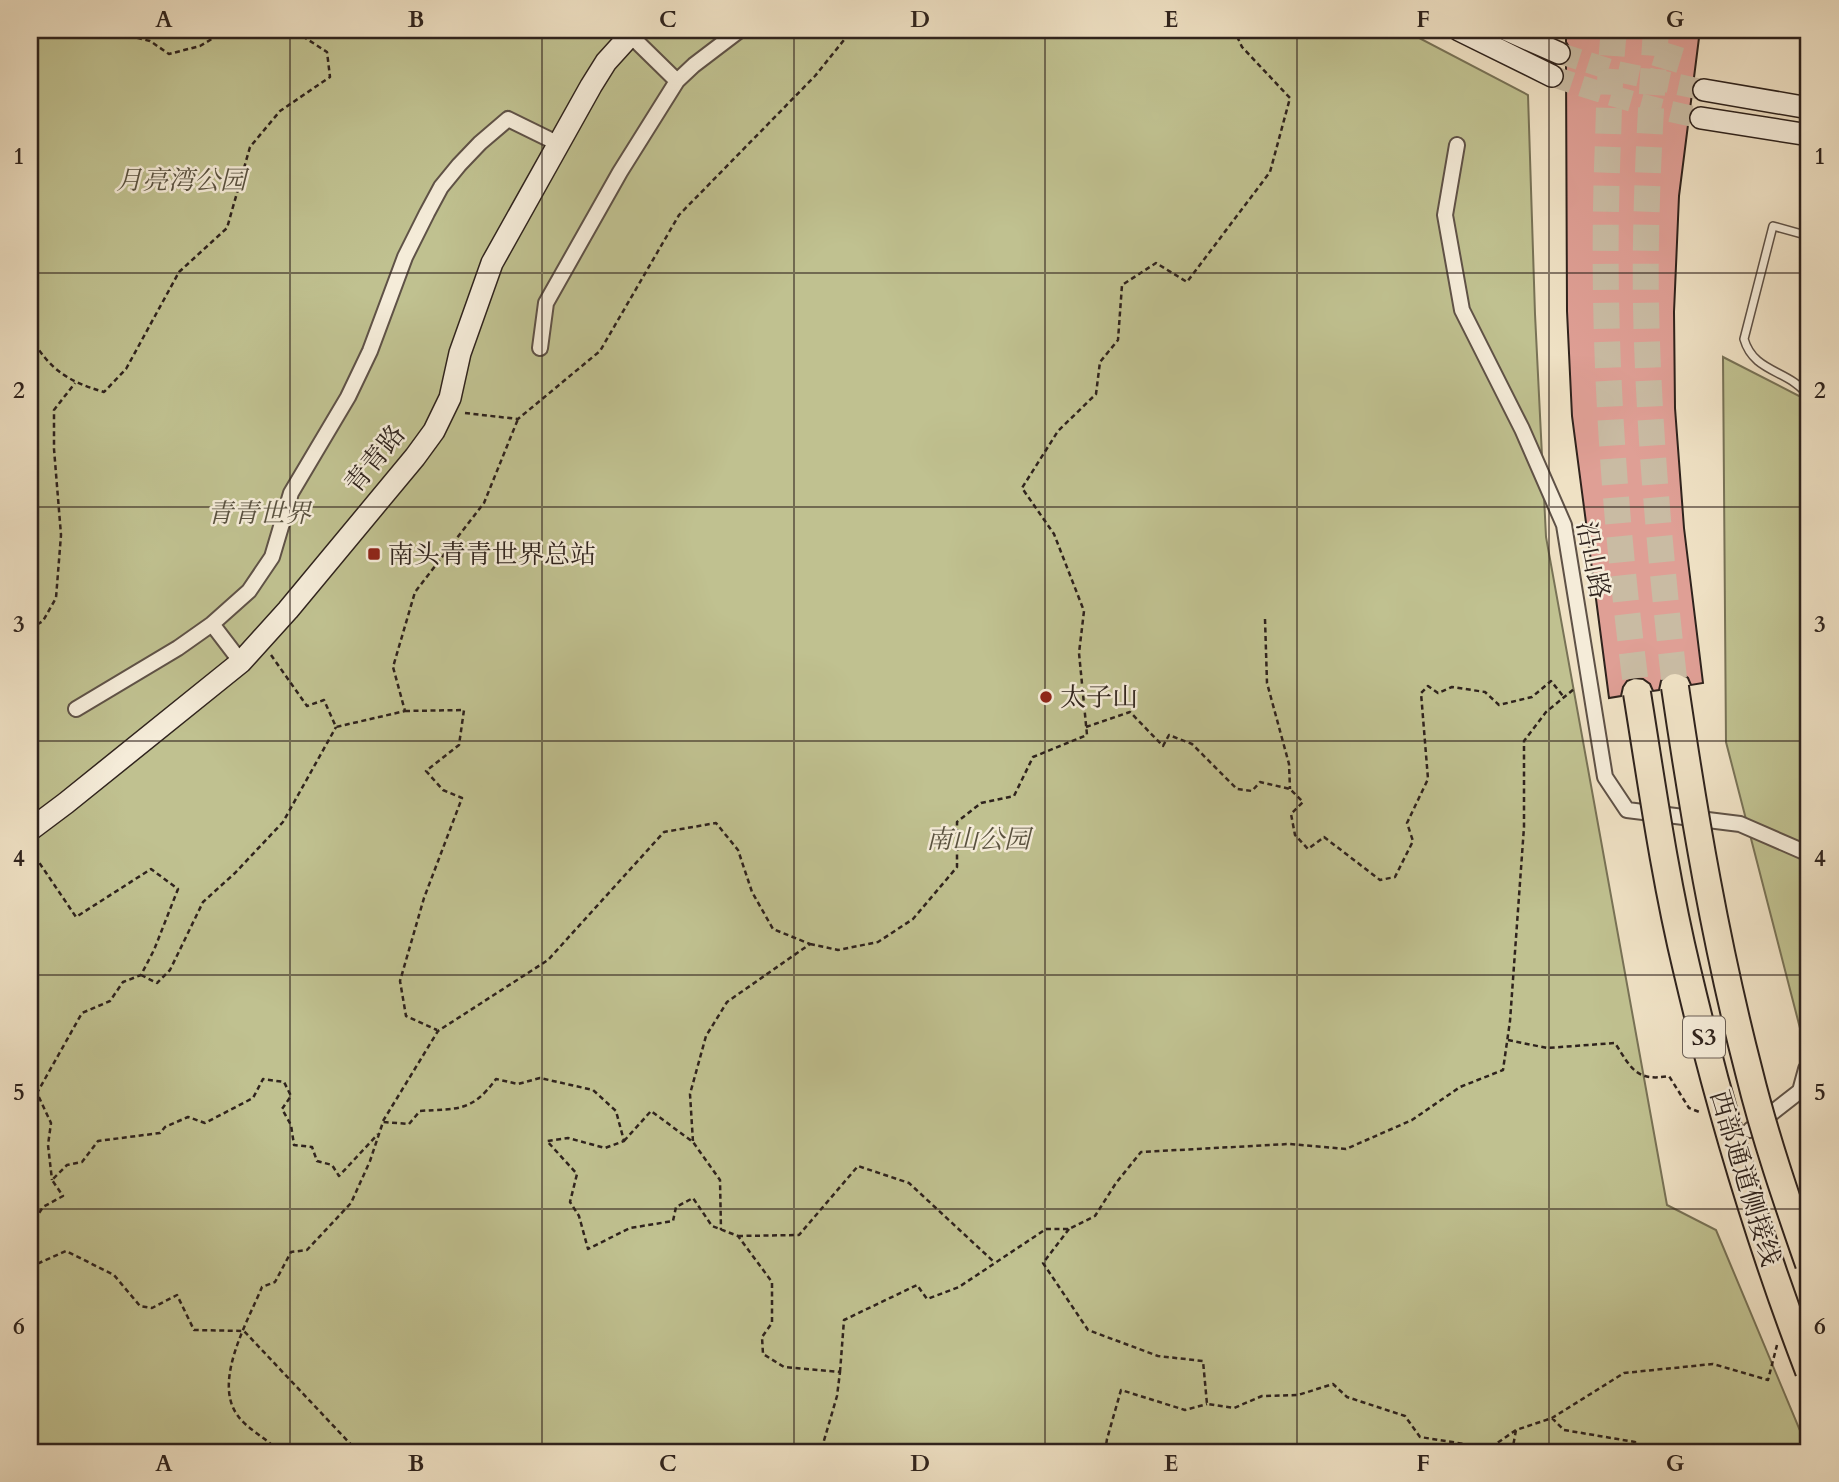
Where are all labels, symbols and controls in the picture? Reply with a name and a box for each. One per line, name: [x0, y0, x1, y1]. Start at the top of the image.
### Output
text: A: [155, 4, 173, 35]
text: B: [408, 4, 424, 35]
text: C: [659, 4, 677, 35]
text: D: [910, 4, 930, 35]
text: E: [1164, 4, 1178, 35]
text: F: [1416, 4, 1430, 35]
text: G: [1666, 4, 1685, 35]
text: 1: [13, 141, 25, 172]
text: 1: [1814, 141, 1826, 172]
park label: 月亮湾公园: [116, 163, 250, 198]
text: 2: [13, 375, 25, 406]
text: 2: [1814, 375, 1826, 406]
street label: 青青路: [337, 418, 413, 500]
park label: 青青世界: [207, 496, 313, 531]
street label: 沿山路: [1568, 518, 1618, 602]
place label: 南头青青世界总站: [388, 537, 596, 572]
marker: 南头青青世界总站: [366, 546, 382, 562]
text: 3: [13, 609, 25, 640]
text: 3: [1814, 609, 1826, 640]
place label: 太子山: [1060, 680, 1138, 715]
marker: 太子山: [1038, 689, 1054, 705]
park label: 南山公园: [926, 822, 1034, 857]
text: 4: [13, 843, 25, 874]
text: 4: [1814, 843, 1826, 874]
road number: S3: [1683, 1016, 1725, 1058]
text: 5: [13, 1077, 25, 1108]
text: 5: [1814, 1077, 1826, 1108]
street label: 西部通道侧接线: [1702, 1086, 1788, 1270]
text: 6: [13, 1311, 25, 1342]
text: 6: [1814, 1311, 1826, 1342]
text: A: [155, 1448, 173, 1479]
text: B: [408, 1448, 424, 1479]
text: C: [659, 1448, 677, 1479]
text: D: [910, 1448, 930, 1479]
text: E: [1164, 1448, 1178, 1479]
text: F: [1416, 1448, 1430, 1479]
text: G: [1666, 1448, 1685, 1479]

